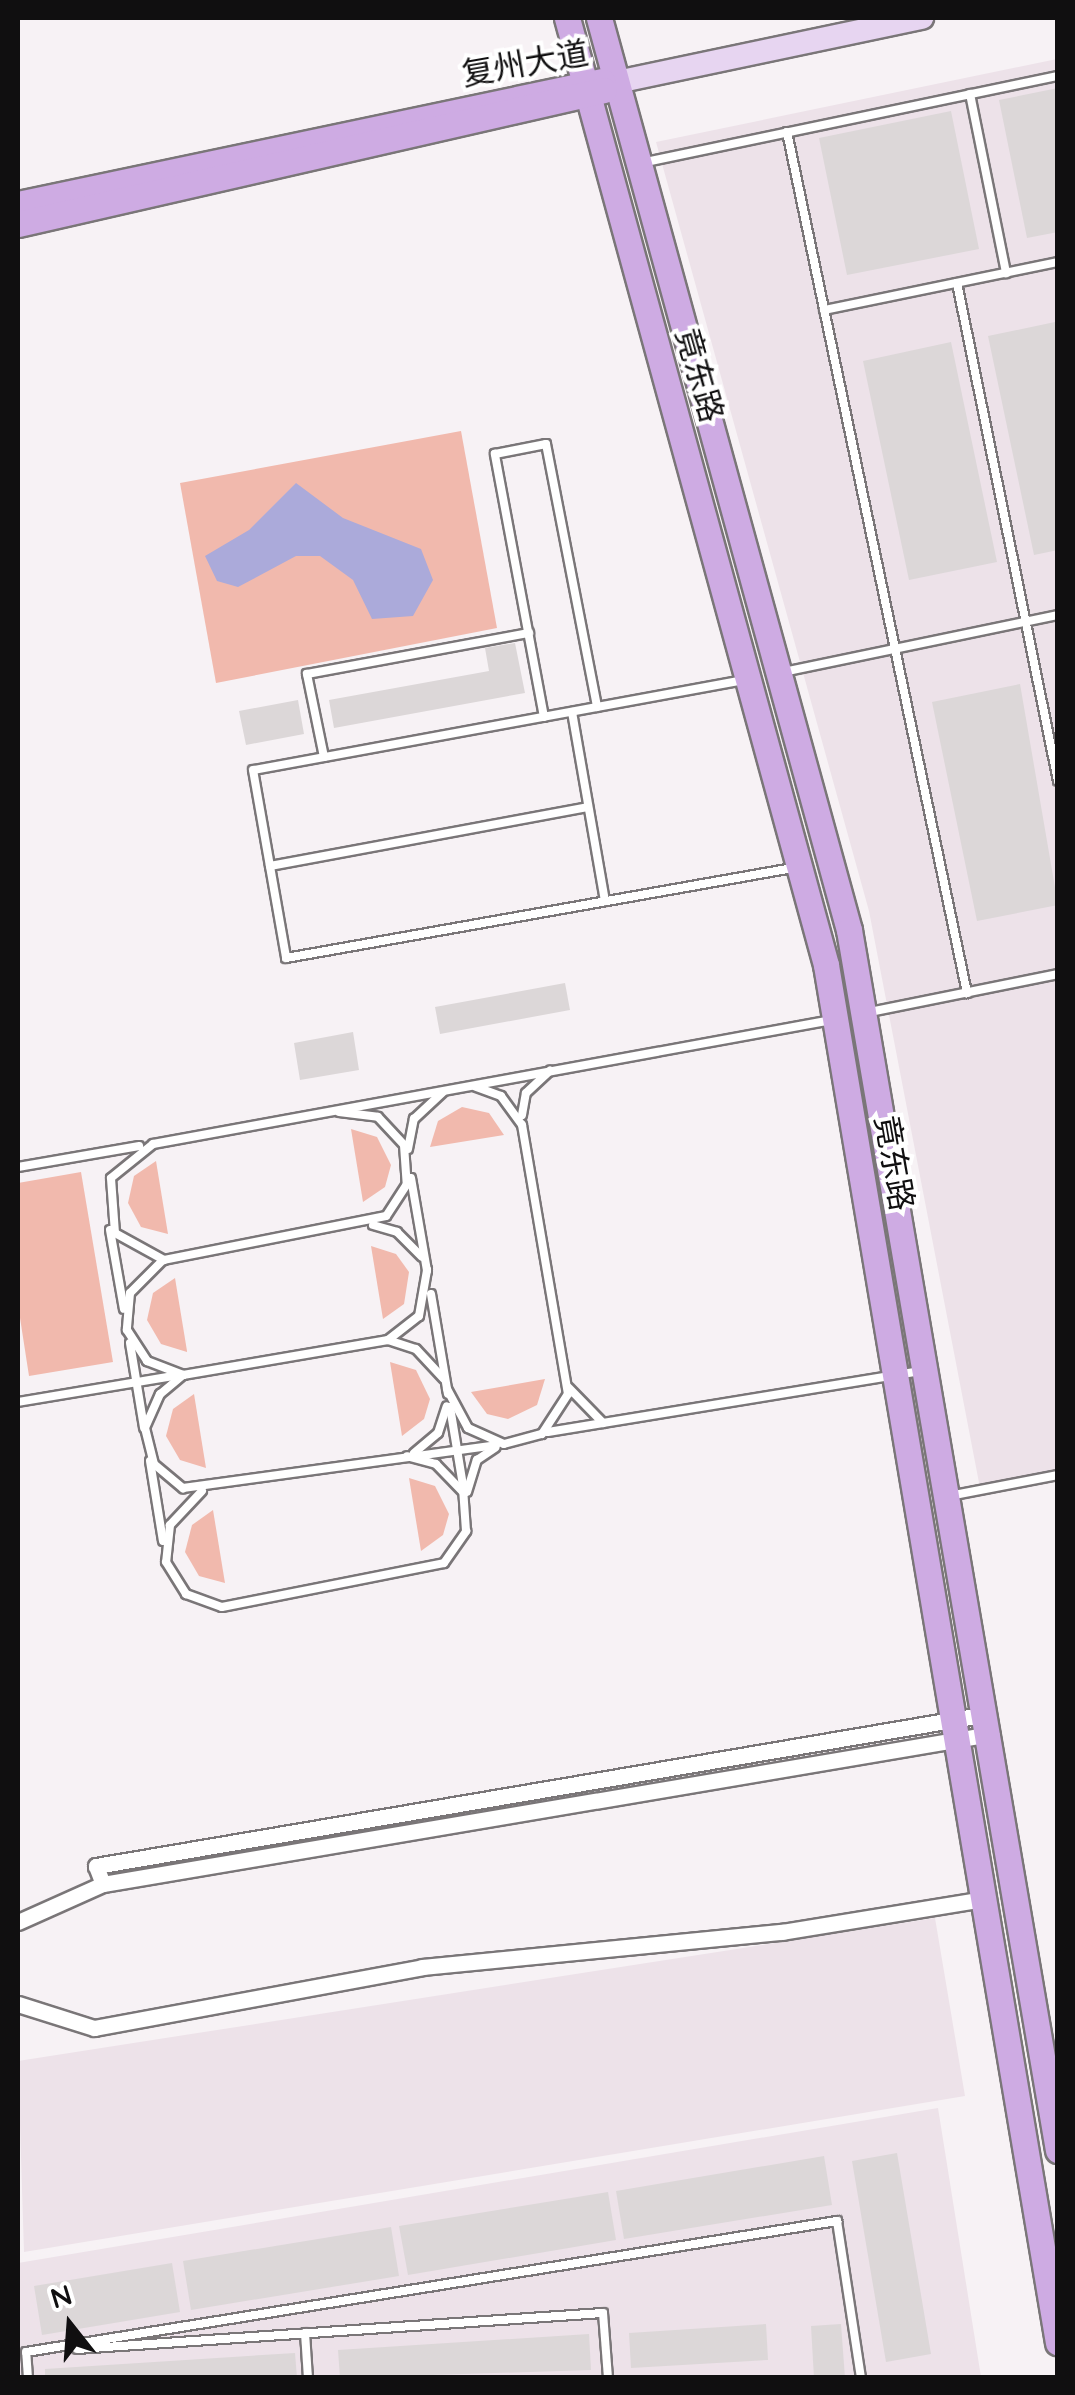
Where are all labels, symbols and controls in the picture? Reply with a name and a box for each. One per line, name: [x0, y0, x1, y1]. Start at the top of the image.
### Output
street label: 复州大道: [459, 33, 591, 93]
street label: 竟东路: [668, 324, 732, 426]
street label: 竟东路: [868, 1112, 922, 1214]
north arrow: [20, 2275, 120, 2375]
text: N: [46, 2276, 76, 2316]

